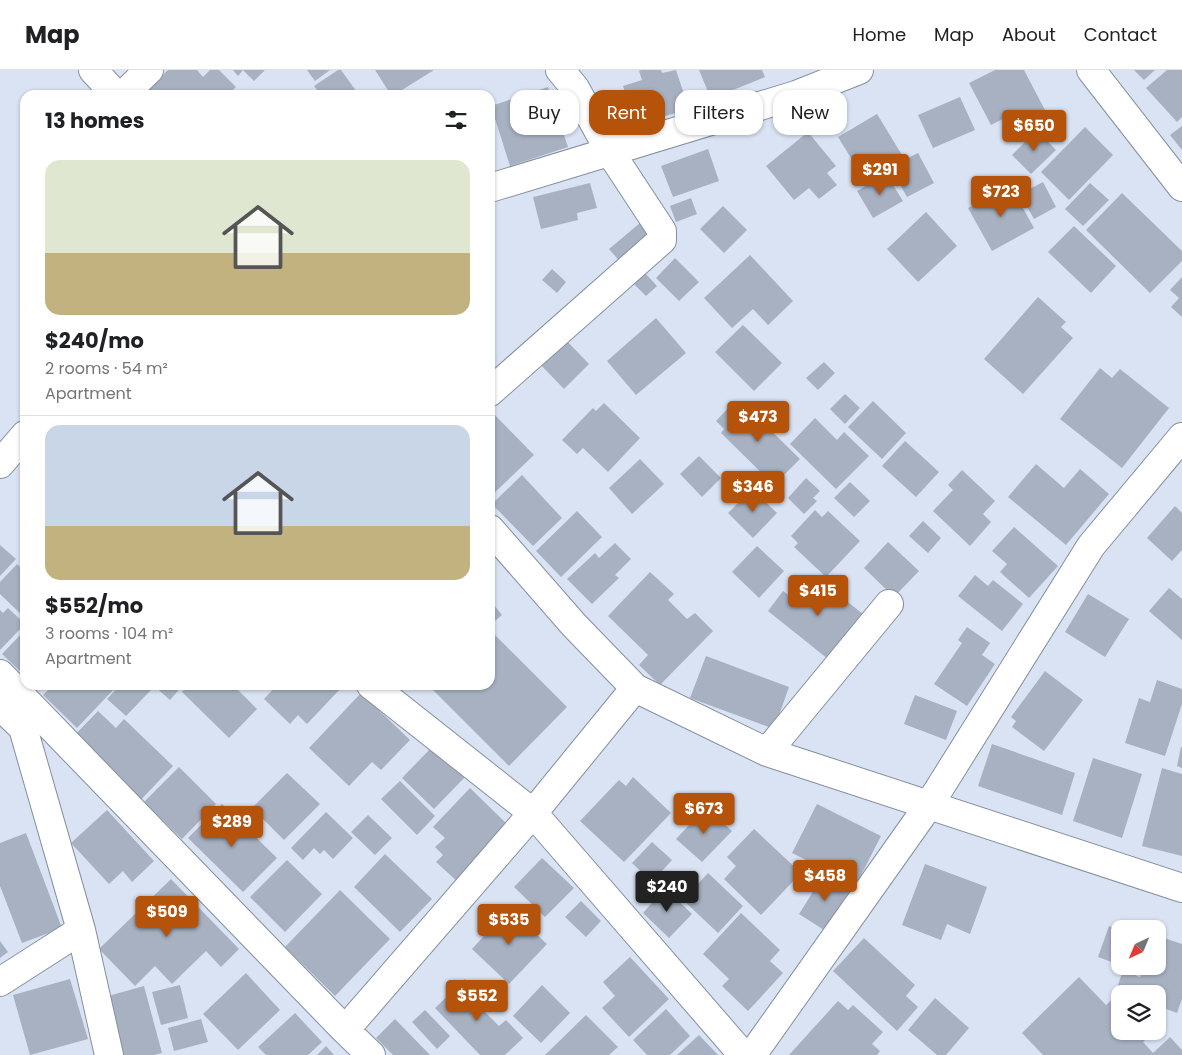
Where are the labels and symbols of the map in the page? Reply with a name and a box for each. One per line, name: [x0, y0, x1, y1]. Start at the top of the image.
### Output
pin: $650: [1004, 109, 1064, 152]
pin: $291: [850, 154, 910, 196]
pin: $723: [971, 176, 1031, 218]
pin: $473: [728, 400, 788, 443]
pin: $346: [723, 470, 783, 513]
pin: $415: [788, 574, 848, 617]
pin: $673: [674, 792, 734, 835]
pin: $289: [202, 806, 262, 848]
pin: $458: [795, 860, 855, 902]
pin: $240: [637, 870, 697, 913]
pin: $509: [137, 896, 197, 938]
pin: $535: [479, 904, 539, 946]
north arrow: [1111, 920, 1166, 975]
pin: $552: [447, 980, 507, 1022]

